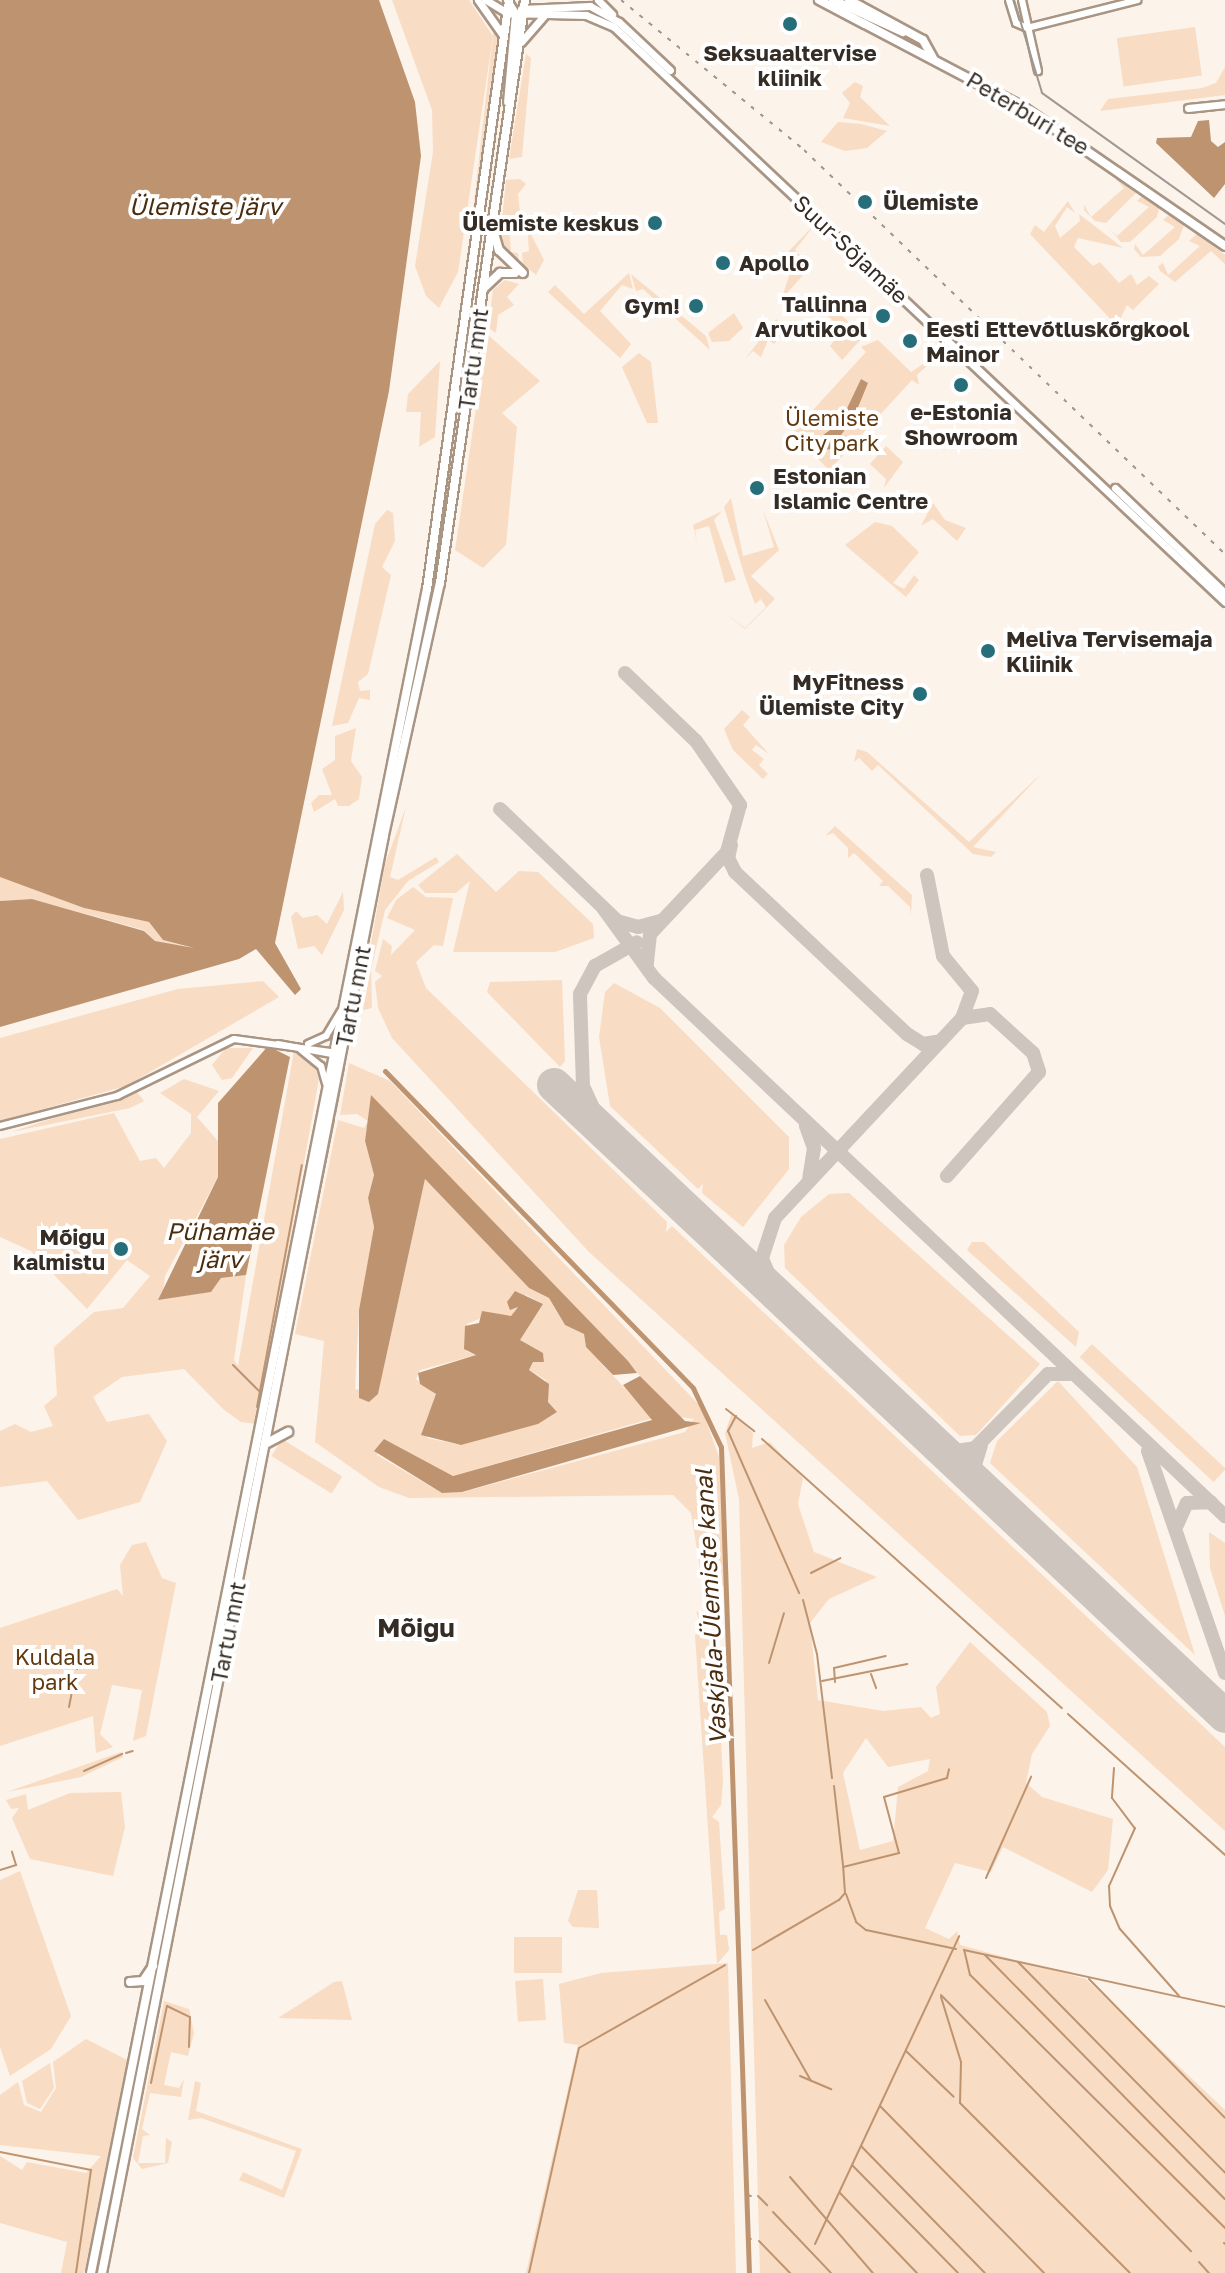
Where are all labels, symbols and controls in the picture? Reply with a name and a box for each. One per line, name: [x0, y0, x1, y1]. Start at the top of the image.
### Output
marker: Seksuaaltervise kliinik: [779, 13, 801, 35]
place label: Seksuaaltervise kliinik: [703, 39, 877, 90]
street label: Peterburi tee: [962, 66, 1094, 160]
street label: Suur-Sõjamäe: [788, 189, 914, 309]
place label: Ülemiste: [883, 189, 979, 215]
marker: Ülemiste: [854, 191, 876, 213]
water label: Ülemiste järv: [129, 192, 281, 220]
place label: Ülemiste keskus: [462, 210, 639, 236]
marker: Ülemiste keskus: [646, 214, 664, 232]
place label: Apollo: [739, 250, 809, 276]
marker: Apollo: [714, 254, 732, 272]
place label: Tallinna Arvutikool: [755, 290, 867, 342]
place label: Gym!: [624, 293, 680, 319]
marker: Gym!: [687, 297, 705, 315]
street label: Tartu mnt: [453, 307, 493, 411]
marker: Tallinna Arvutikool: [874, 307, 892, 325]
place label: Eesti Ettevõtluskõrgkool Mainor: [926, 315, 1190, 366]
marker: Eesti Ettevõtluskõrgkool Mainor: [901, 332, 919, 350]
marker: e-Estonia Showroom: [952, 376, 970, 394]
place label: e-Estonia Showroom: [904, 398, 1018, 450]
park label: Ülemiste City park: [785, 404, 879, 456]
place label: Estonian Islamic Centre: [773, 462, 928, 514]
marker: Estonian Islamic Centre: [748, 479, 766, 497]
place label: Meliva Tervisemaja Kliinik: [1006, 625, 1213, 676]
marker: Meliva Tervisemaja Kliinik: [977, 640, 999, 662]
place label: MyFitness Ülemiste City: [759, 668, 904, 720]
marker: MyFitness Ülemiste City: [911, 685, 929, 703]
street label: Tartu mnt: [330, 943, 376, 1049]
water label: Pühamäe järv: [166, 1217, 274, 1273]
place label: Mõigu kalmistu: [13, 1223, 105, 1274]
marker: Mõigu kalmistu: [112, 1240, 130, 1258]
water label: Vaskjala-Ülemiste kanal: [688, 1468, 732, 1746]
street label: Tartu mnt: [205, 1579, 251, 1685]
district label: Mõigu: [377, 1612, 455, 1644]
park label: Kuldala park: [15, 1643, 95, 1694]

